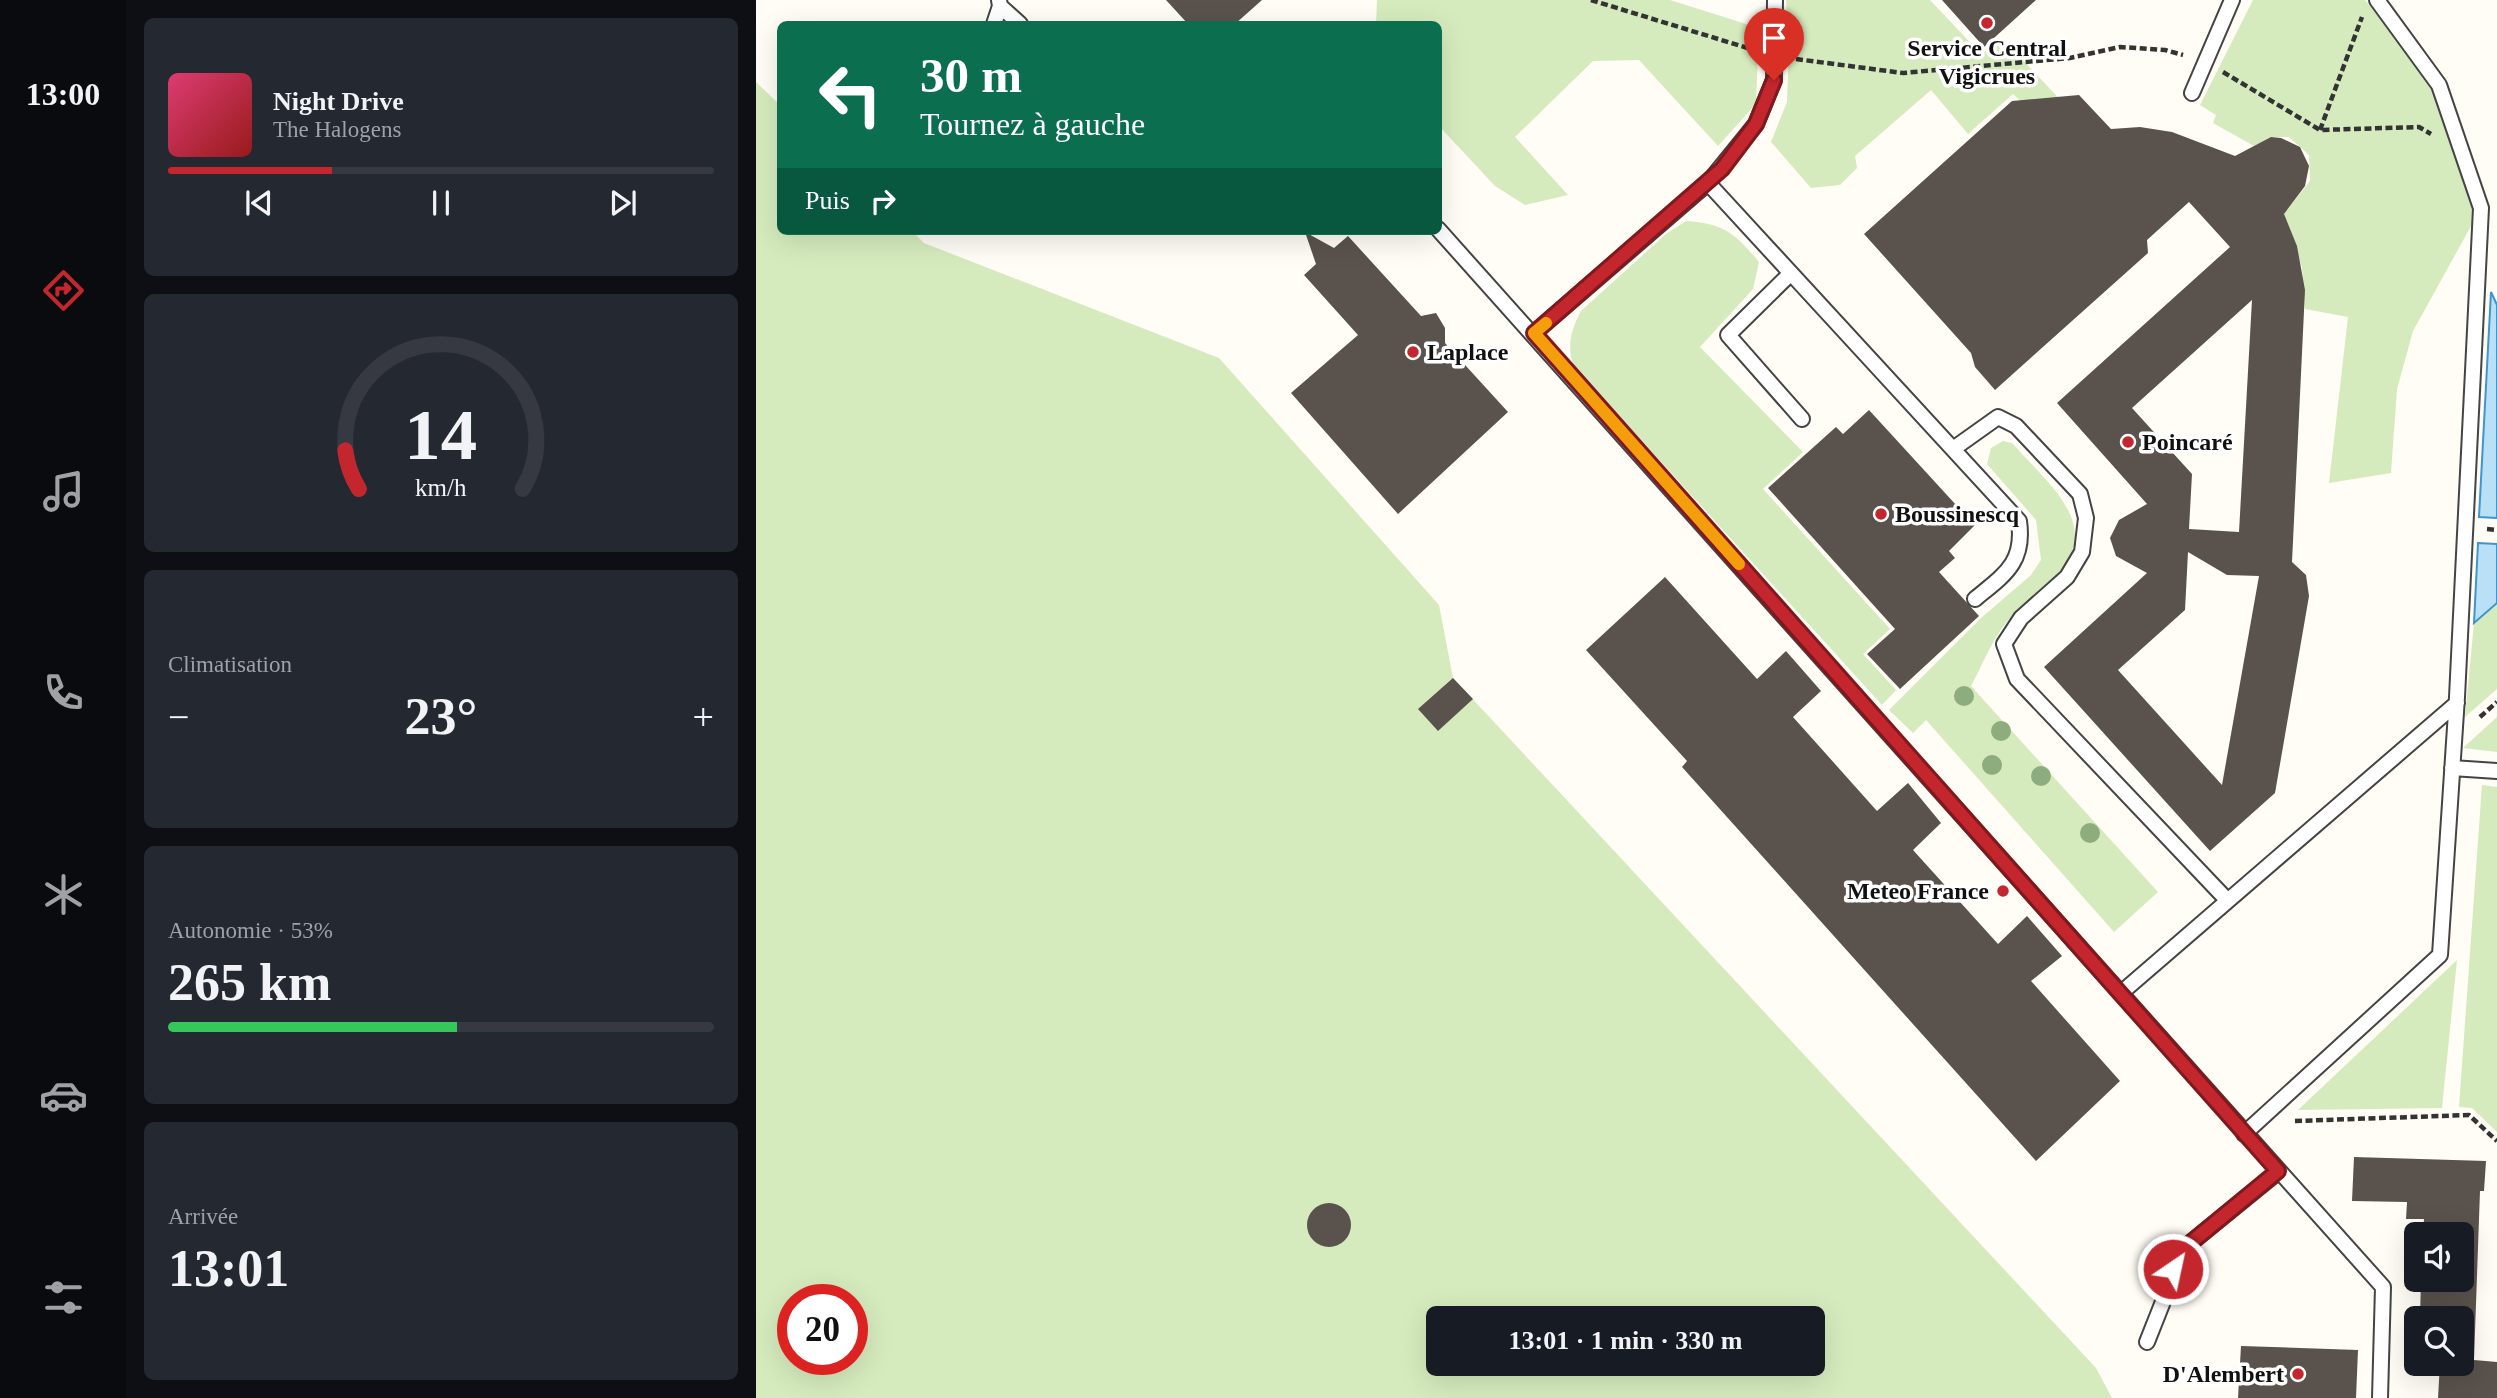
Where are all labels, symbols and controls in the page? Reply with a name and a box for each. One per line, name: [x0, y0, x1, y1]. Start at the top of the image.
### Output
pin: [1744, 8, 1804, 80]
marker: Service Central Vigicrues: [1979, 15, 1995, 31]
icon: arrive: [1755, 19, 1793, 57]
place label: Service Central Vigicrues: [1907, 35, 2067, 89]
text: 30 m: [920, 48, 1022, 103]
icon: left: [805, 49, 896, 140]
text: 13:00: [26, 76, 100, 112]
text: Night Drive: [273, 87, 404, 116]
text: Tournez à gauche: [920, 106, 1145, 142]
text: The Halogens: [273, 117, 401, 142]
icon: right: [864, 182, 902, 220]
icon: previous: [240, 184, 278, 222]
icon: pause: [422, 184, 460, 222]
icon: next: [604, 184, 642, 222]
text: Puis: [805, 186, 850, 215]
icon: directions: [39, 266, 88, 315]
place label: Laplace: [1427, 339, 1509, 365]
marker: Laplace: [1405, 344, 1421, 360]
text: 14: [405, 394, 477, 475]
place label: Poincaré: [2142, 429, 2233, 455]
marker: Poincaré: [2120, 434, 2136, 450]
icon: music: [39, 467, 88, 516]
text: km/h: [415, 474, 467, 501]
place label: Boussinescq: [1895, 501, 2020, 527]
marker: Boussinescq: [1873, 506, 1889, 522]
text: Climatisation: [168, 652, 292, 677]
icon: phone: [39, 668, 88, 717]
text: 23°: [405, 688, 477, 745]
text: −: [168, 696, 189, 738]
text: +: [693, 696, 714, 738]
icon: climate: [39, 870, 88, 919]
place label: Meteo France: [1847, 878, 1989, 904]
marker: Meteo France: [1995, 883, 2011, 899]
text: Autonomie · 53%: [168, 918, 333, 943]
text: 265 km: [168, 954, 331, 1011]
icon: car: [39, 1071, 88, 1120]
text: Arrivée: [168, 1204, 238, 1229]
map controls: [2404, 1222, 2474, 1376]
button: sound: [2404, 1222, 2474, 1292]
position arrow: [2136, 1232, 2210, 1306]
text: 13:01: [168, 1240, 289, 1297]
icon: filters: [39, 1273, 88, 1322]
speed limit sign: 20: [777, 1284, 868, 1375]
button: search: [2404, 1306, 2474, 1376]
text: 13:01 · 1 min · 330 m: [1509, 1326, 1743, 1355]
place label: D'Alembert: [2163, 1361, 2284, 1387]
marker: D'Alembert: [2290, 1366, 2306, 1382]

